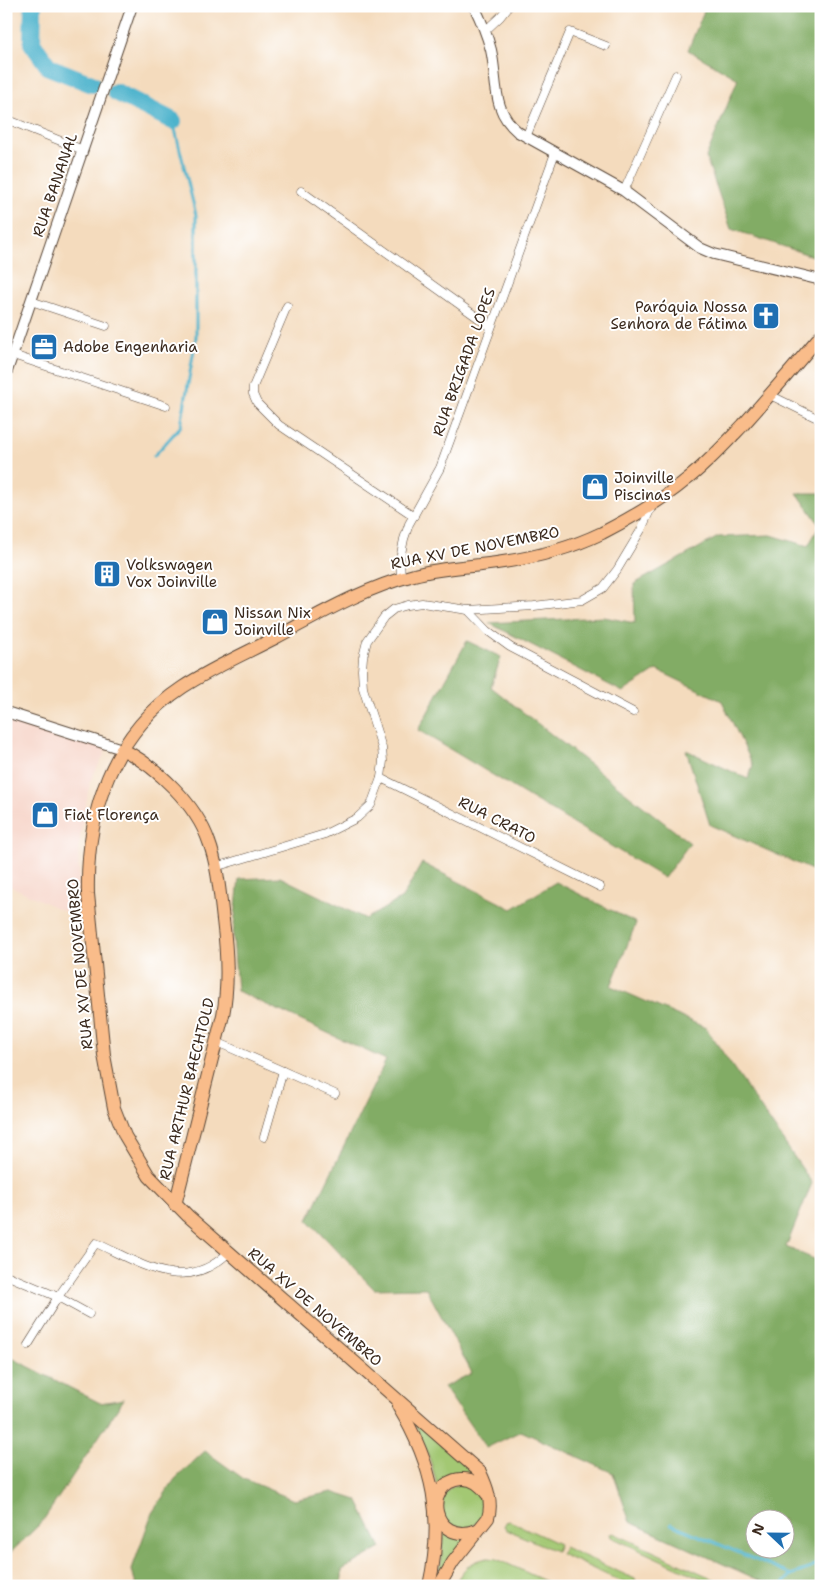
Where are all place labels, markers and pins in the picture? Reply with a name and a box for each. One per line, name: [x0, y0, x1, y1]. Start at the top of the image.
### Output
place label: Paróquia Nossa Senhora de Fátima: [611, 297, 748, 334]
church icon: Paróquia Nossa Senhora de Fátima: [751, 301, 781, 331]
office icon: Adobe Engenharia: [29, 332, 59, 362]
place label: Adobe Engenharia: [63, 337, 198, 357]
place label: Joinville Piscinas: [614, 468, 674, 505]
shop icon: Joinville Piscinas: [580, 472, 610, 502]
place label: Volkswagen Vox Joinville: [126, 555, 217, 592]
building icon: Volkswagen Vox Joinville: [92, 559, 122, 589]
place label: Nissan Nix Joinville: [234, 603, 311, 640]
shop icon: Nissan Nix Joinville: [200, 607, 230, 637]
shop icon: Fiat Florença: [30, 800, 60, 830]
place label: Fiat Florença: [64, 805, 159, 825]

